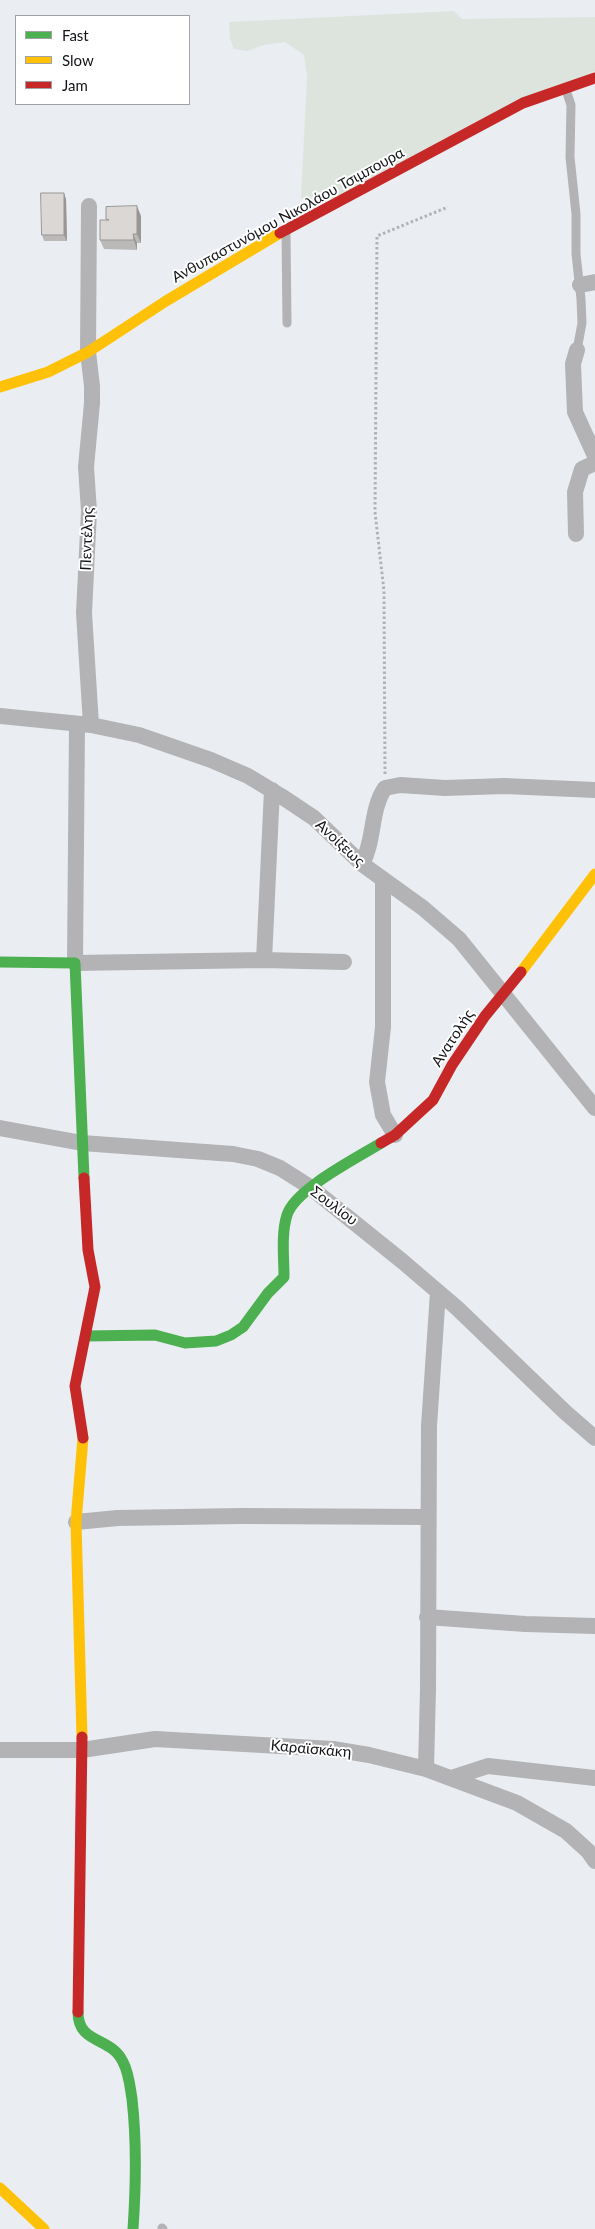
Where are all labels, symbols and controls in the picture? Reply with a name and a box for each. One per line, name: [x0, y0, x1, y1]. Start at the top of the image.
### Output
legend: [15, 15, 190, 105]
text: Fast: [62, 26, 89, 44]
text: Slow: [62, 51, 94, 69]
text: Jam: [62, 76, 88, 94]
street label: Ανθυπαστυνόμου Νικολάου Τσιμπουρα: [169, 143, 407, 287]
street label: Πεντέλης: [77, 507, 97, 571]
street label: Ανοίξεως: [312, 816, 368, 870]
street label: Ανατολής: [428, 1006, 478, 1070]
street label: Σουλίου: [307, 1183, 361, 1229]
street label: Καραϊσκάκη: [270, 1737, 352, 1761]

